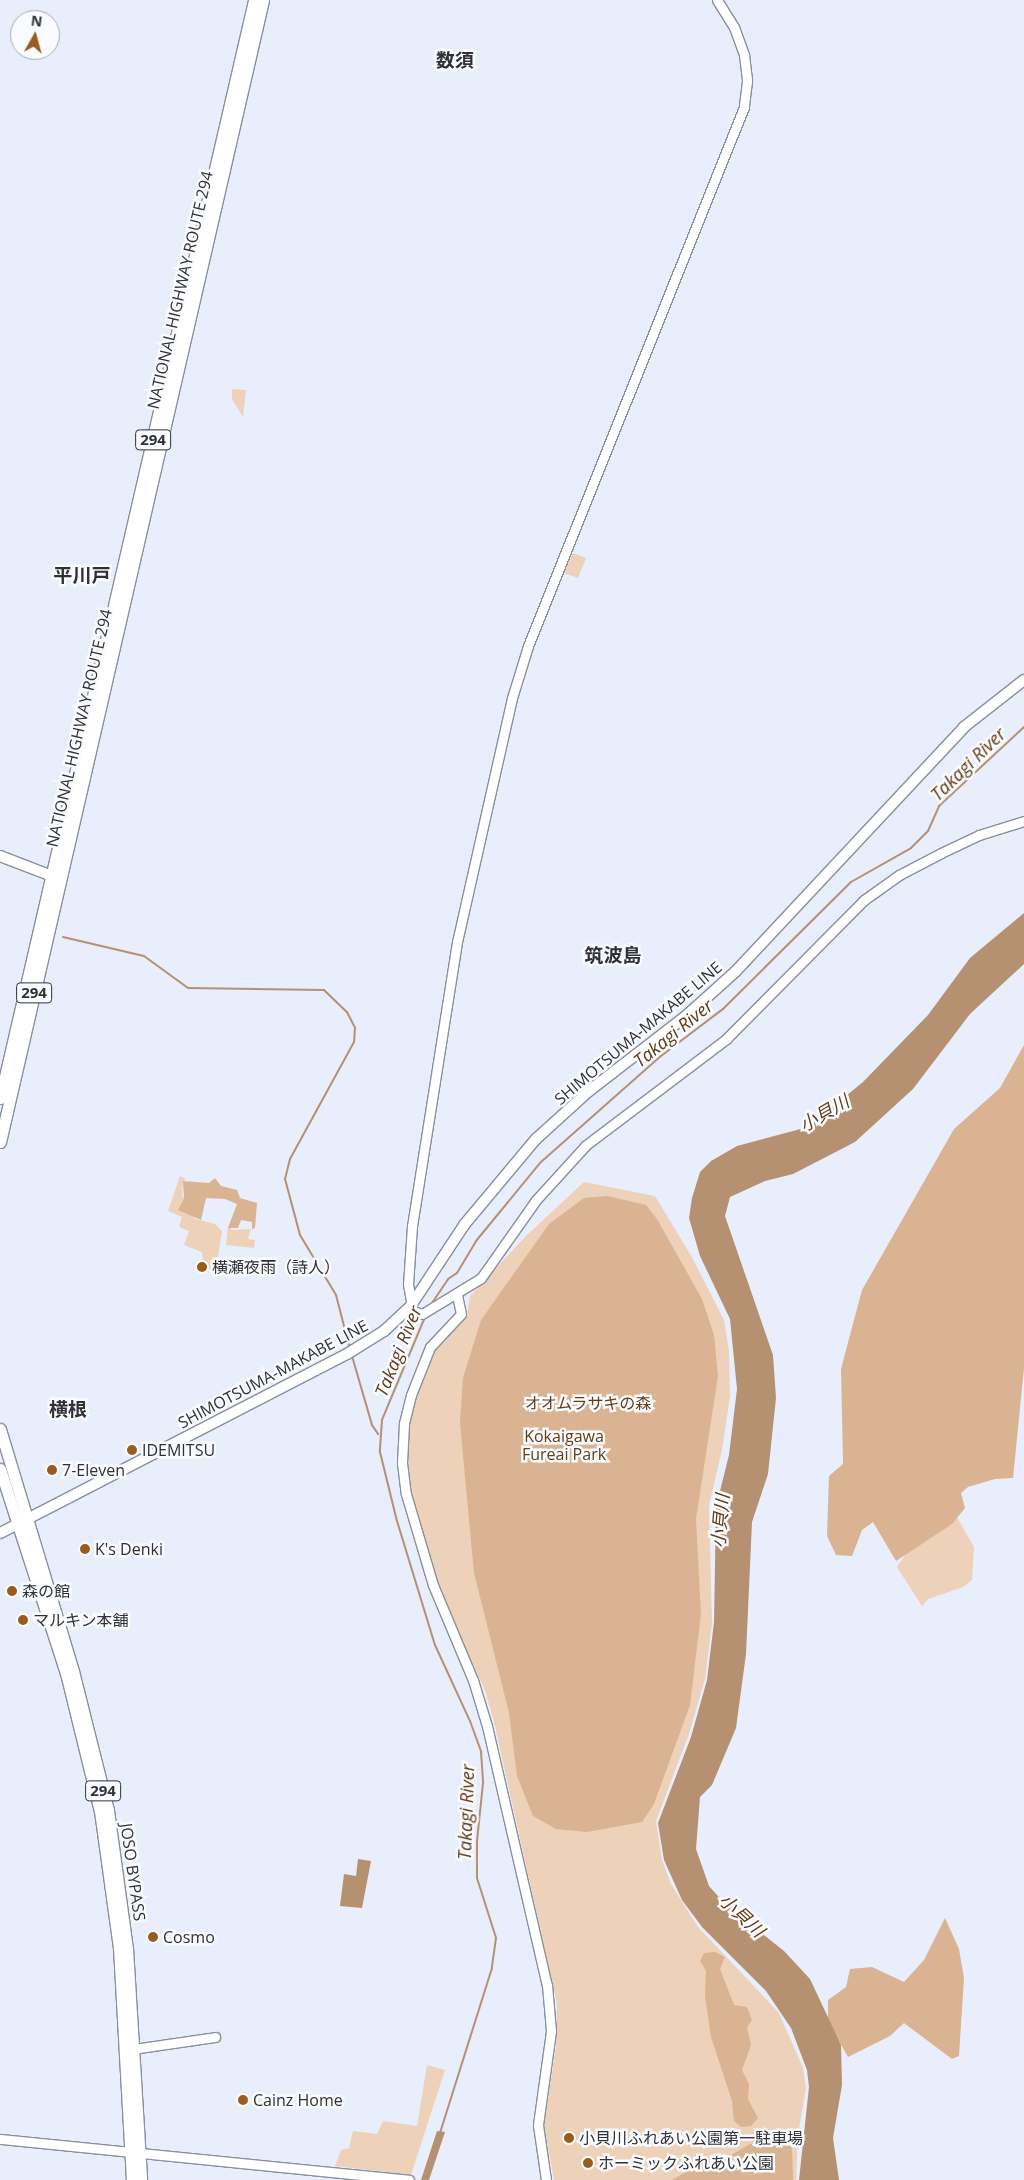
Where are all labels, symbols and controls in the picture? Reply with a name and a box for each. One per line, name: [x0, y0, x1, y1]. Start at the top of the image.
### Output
north arrow: [10, 10, 60, 60]
text: N: [30, 10, 44, 31]
district label: 数須: [436, 50, 474, 72]
street label: NATIONAL HIGHWAY ROUTE 294: [143, 169, 217, 411]
road number: 294: [134, 428, 172, 452]
district label: 平川戸: [54, 565, 110, 587]
street label: NATIONAL HIGHWAY ROUTE 294: [42, 607, 116, 849]
water label: Takagi River: [926, 723, 1010, 805]
district label: 筑波島: [585, 945, 641, 967]
street label: SHIMOTSUMA-MAKABE LINE: [550, 957, 726, 1109]
road number: 294: [15, 980, 53, 1006]
water label: Takagi River: [629, 994, 717, 1072]
water label: 小貝川: [795, 1090, 853, 1136]
place label: 横瀬夜雨（詩人）: [212, 1257, 340, 1277]
marker: 横瀬夜雨（詩人）: [196, 1261, 208, 1273]
water label: Takagi River: [370, 1302, 426, 1400]
street label: SHIMOTSUMA-MAKABE LINE: [175, 1316, 371, 1432]
park label: オオムラサキの森: [524, 1393, 652, 1413]
district label: 横根: [49, 1399, 87, 1421]
park label: Kokaigawa Fureai Park: [522, 1426, 606, 1464]
place label: IDEMITSU: [142, 1440, 215, 1460]
marker: IDEMITSU: [126, 1444, 138, 1456]
place label: 7-Eleven: [62, 1460, 125, 1480]
marker: 7-Eleven: [46, 1464, 58, 1476]
water label: 小貝川: [707, 1493, 733, 1549]
place label: K's Denki: [95, 1539, 163, 1559]
marker: K's Denki: [79, 1543, 91, 1555]
place label: 森の館: [22, 1581, 70, 1601]
marker: 森の館: [6, 1585, 18, 1597]
place label: マルキン本舗: [33, 1610, 129, 1630]
marker: マルキン本舗: [17, 1614, 29, 1626]
water label: Takagi River: [454, 1764, 478, 1860]
road number: 294: [84, 1778, 122, 1804]
street label: JOSO BYPASS: [117, 1822, 149, 1922]
water label: 小貝川: [715, 1889, 769, 1941]
place label: Cosmo: [163, 1927, 215, 1947]
marker: Cosmo: [147, 1931, 159, 1943]
place label: Cainz Home: [253, 2090, 343, 2110]
marker: Cainz Home: [237, 2094, 249, 2106]
place label: 小貝川ふれあい公園第一駐車場: [579, 2128, 803, 2148]
marker: 小貝川ふれあい公園第一駐車場: [563, 2132, 575, 2144]
place label: ホーミックふれあい公園: [598, 2153, 774, 2173]
marker: ホーミックふれあい公園: [582, 2157, 594, 2169]

